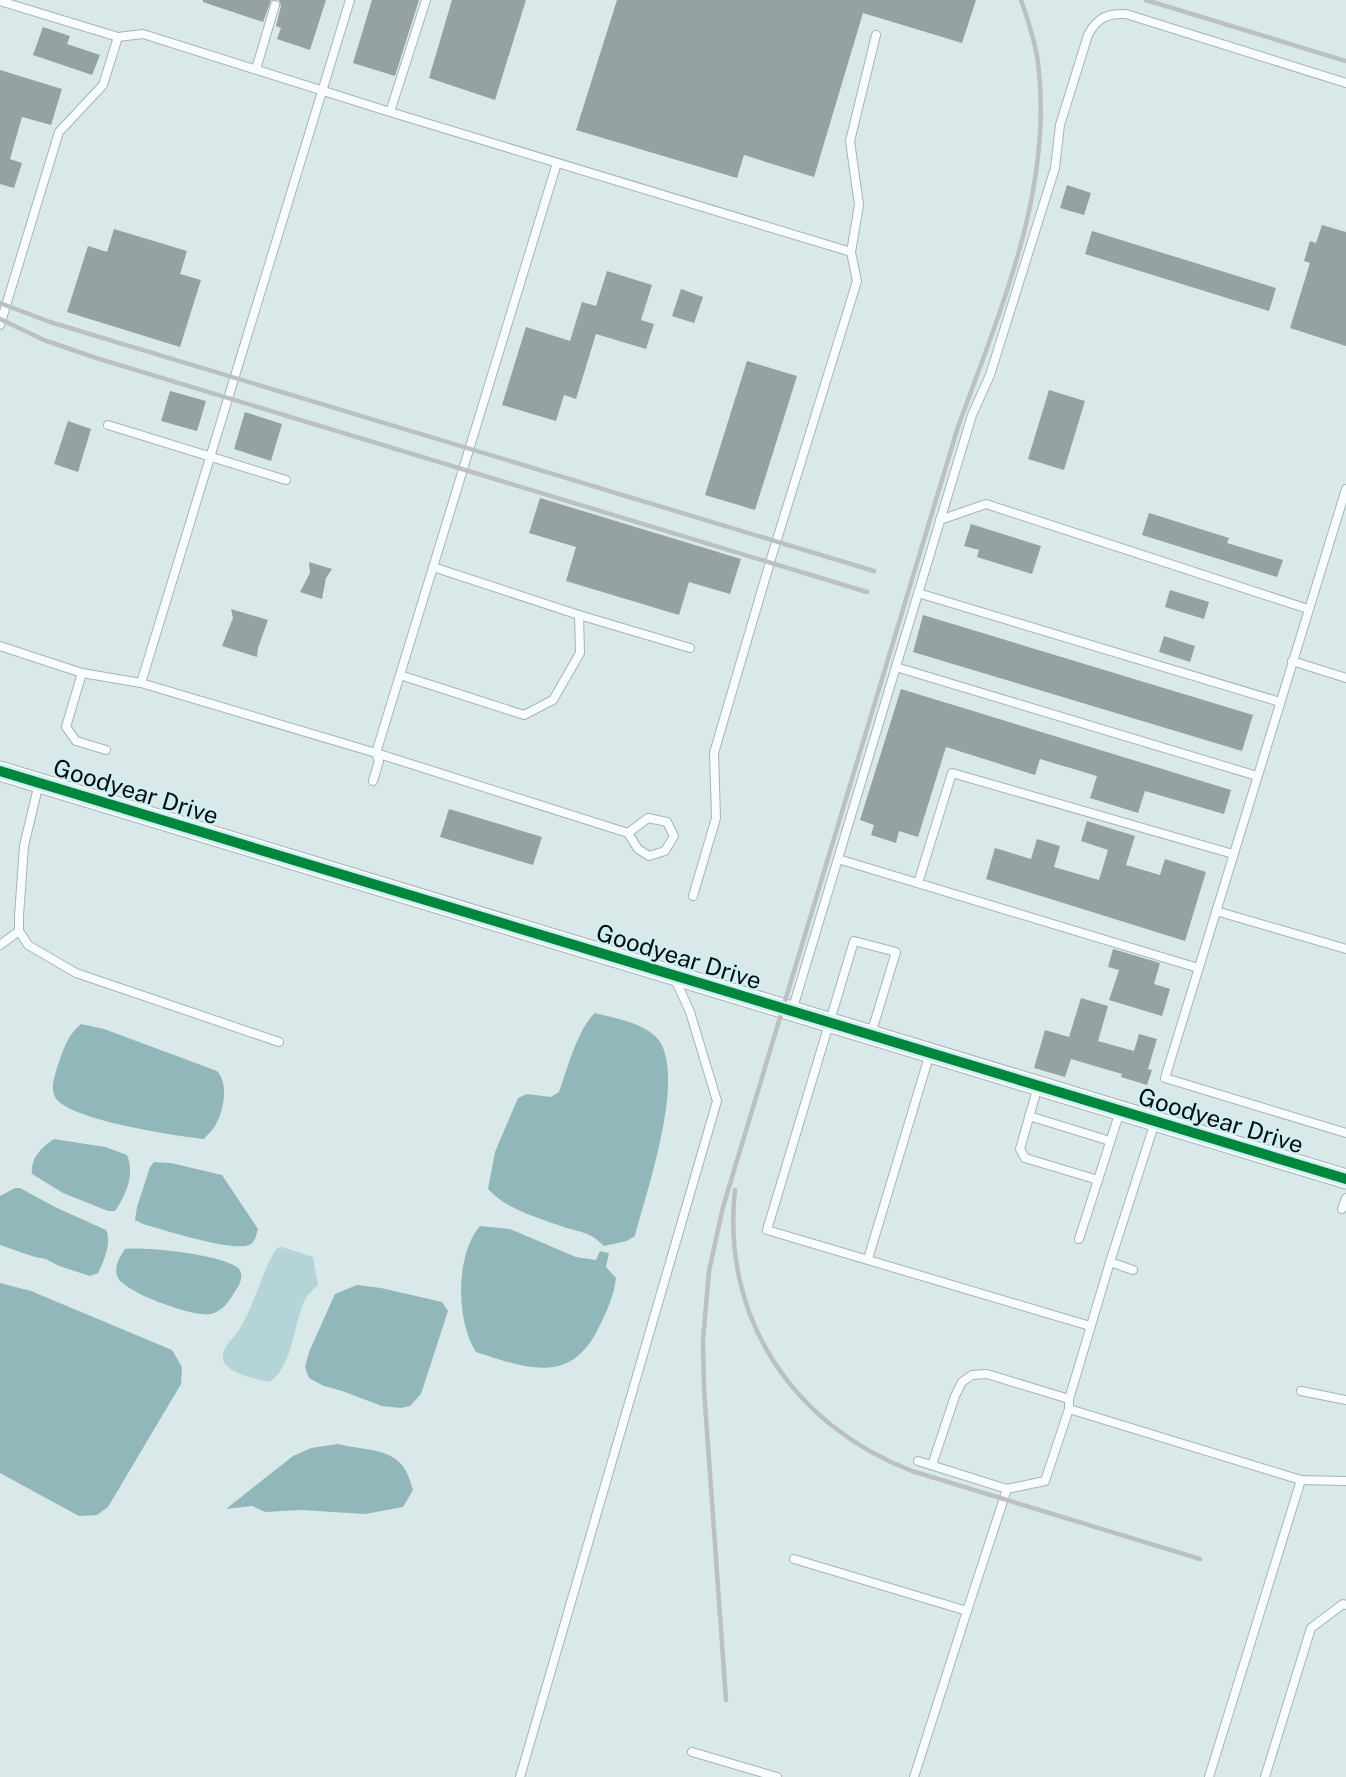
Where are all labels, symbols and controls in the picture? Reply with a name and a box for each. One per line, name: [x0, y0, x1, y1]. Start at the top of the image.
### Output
street label: Goodyear Drive: [50, 753, 222, 829]
street label: Goodyear Drive: [593, 918, 765, 994]
street label: Goodyear Drive: [1135, 1082, 1307, 1158]

